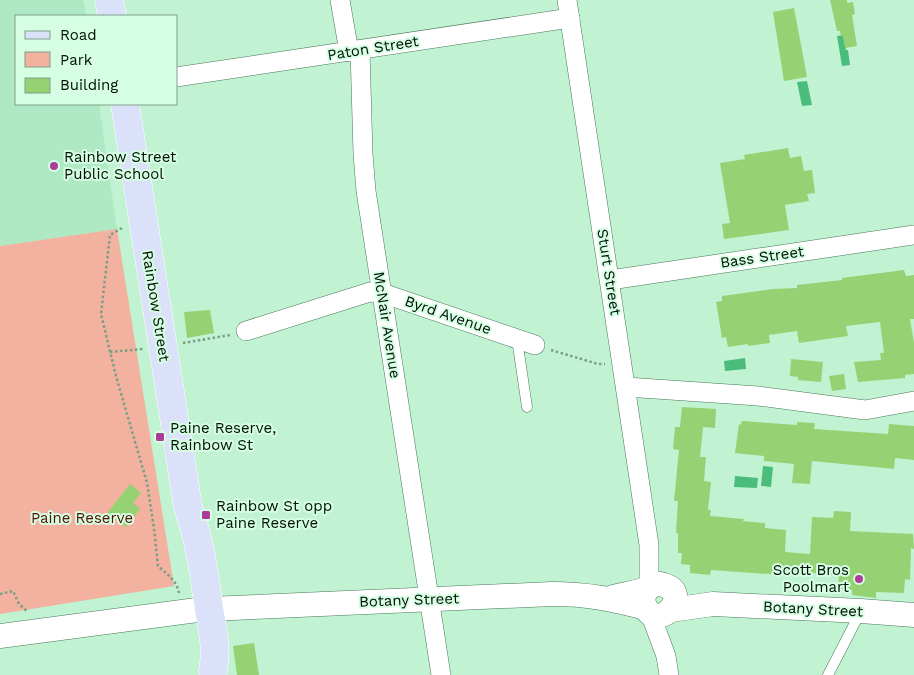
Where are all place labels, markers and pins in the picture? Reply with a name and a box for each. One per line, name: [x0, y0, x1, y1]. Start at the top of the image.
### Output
place label: Rainbow Street Public School: [64, 148, 177, 183]
marker: Rainbow Street Public School: [48, 160, 60, 172]
place label: Paine Reserve, Rainbow St: [170, 419, 276, 454]
marker: Paine Reserve, Rainbow St: [154, 431, 166, 443]
place label: Rainbow St opp Paine Reserve: [216, 497, 332, 532]
marker: Rainbow St opp Paine Reserve: [200, 509, 212, 521]
place label: Scott Bros Poolmart: [773, 561, 850, 596]
marker: Scott Bros Poolmart: [853, 573, 865, 585]

